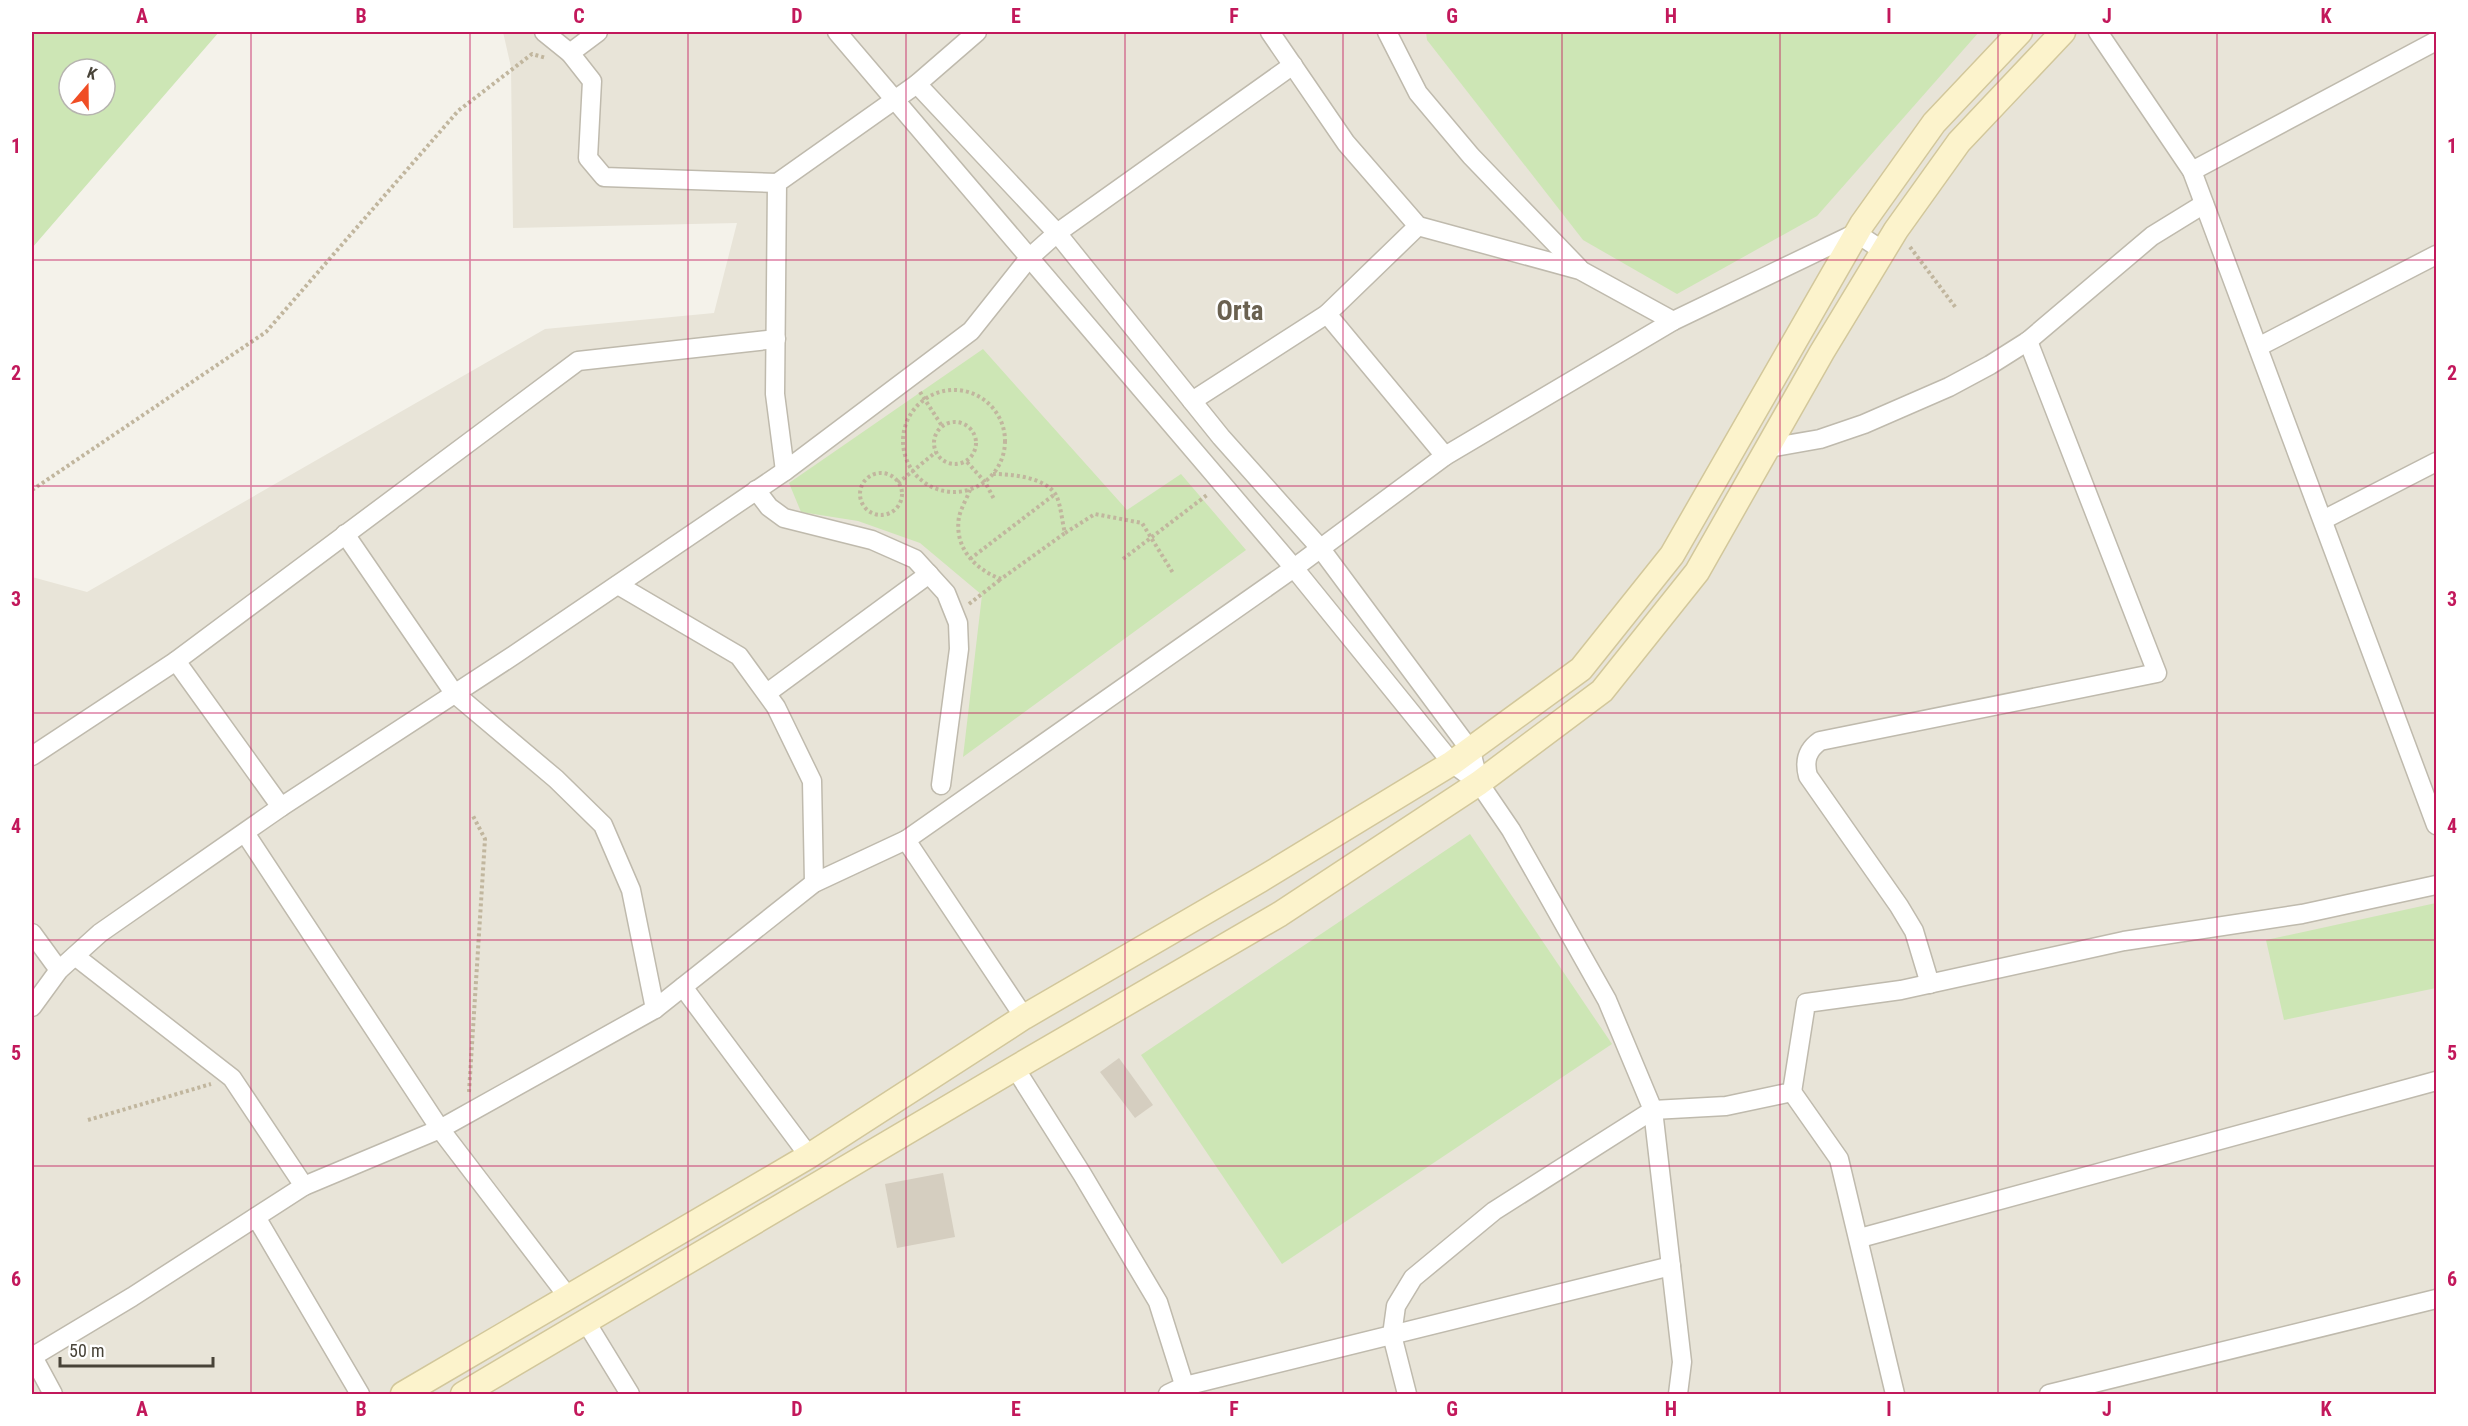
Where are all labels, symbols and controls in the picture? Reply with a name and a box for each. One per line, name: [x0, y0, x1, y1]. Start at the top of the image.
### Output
text: A: [136, 4, 148, 28]
text: B: [355, 4, 367, 28]
text: C: [573, 4, 585, 28]
text: D: [791, 4, 803, 28]
text: E: [1011, 4, 1021, 28]
text: F: [1229, 4, 1239, 28]
text: G: [1446, 4, 1458, 28]
text: H: [1665, 4, 1677, 28]
text: I: [1886, 4, 1892, 28]
text: J: [2102, 4, 2112, 28]
text: K: [2320, 4, 2332, 28]
north arrow: [57, 57, 117, 117]
text: K: [85, 63, 100, 84]
text: 1: [11, 134, 21, 158]
text: 1: [2447, 134, 2457, 158]
district label: Orta: [1217, 295, 1263, 327]
text: 2: [11, 361, 21, 385]
text: 2: [2447, 361, 2457, 385]
text: 3: [11, 587, 21, 611]
text: 3: [2447, 587, 2457, 611]
text: 4: [11, 814, 21, 838]
text: 4: [2447, 814, 2457, 838]
text: 5: [11, 1041, 21, 1065]
text: 5: [2447, 1041, 2457, 1065]
text: 6: [11, 1267, 21, 1291]
text: 6: [2447, 1267, 2457, 1291]
scale bar: [60, 1330, 213, 1368]
text: 50 m: [69, 1340, 104, 1361]
text: A: [136, 1397, 148, 1421]
text: B: [355, 1397, 367, 1421]
text: C: [573, 1397, 585, 1421]
text: D: [791, 1397, 803, 1421]
text: E: [1011, 1397, 1021, 1421]
text: F: [1229, 1397, 1239, 1421]
text: G: [1446, 1397, 1458, 1421]
text: H: [1665, 1397, 1677, 1421]
text: I: [1886, 1397, 1892, 1421]
text: J: [2102, 1397, 2112, 1421]
text: K: [2320, 1397, 2332, 1421]

